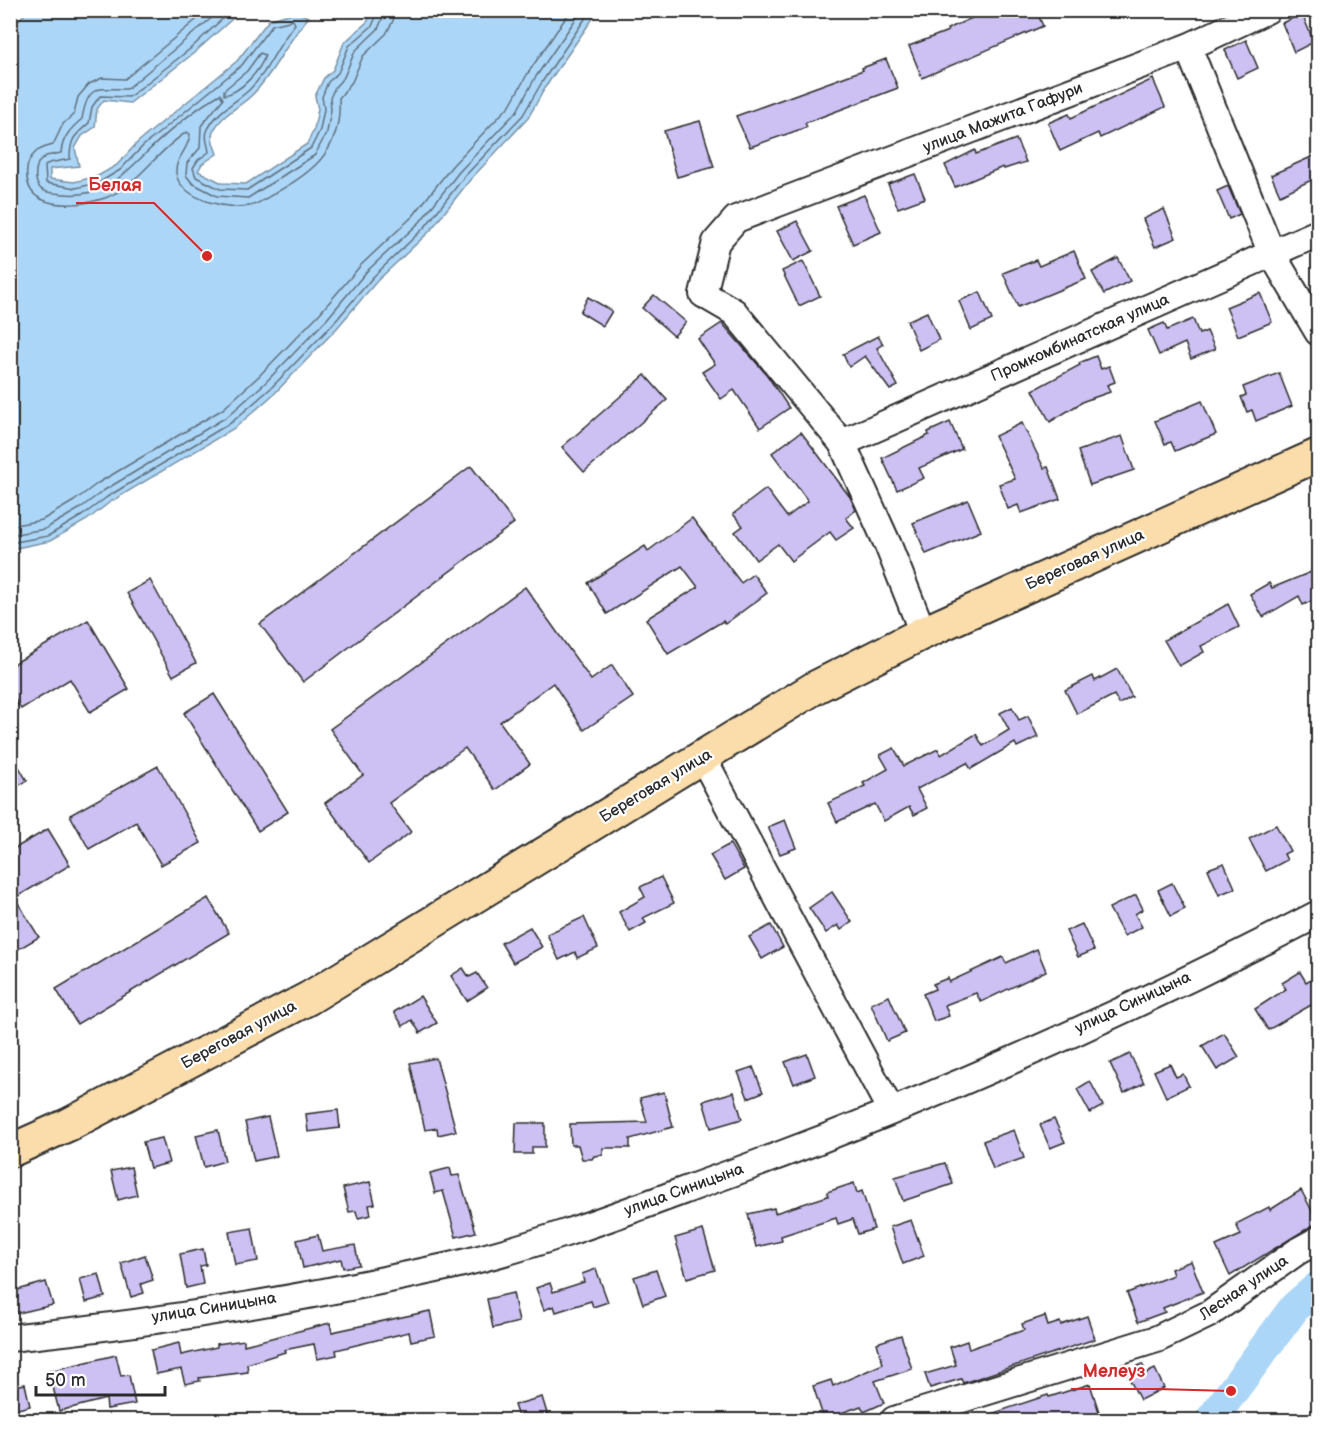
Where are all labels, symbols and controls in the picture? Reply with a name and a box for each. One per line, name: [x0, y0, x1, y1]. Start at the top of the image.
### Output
street label: улица Мажита Гафури: [921, 79, 1085, 157]
callout: Белая: [76, 167, 154, 203]
text: Белая: [88, 175, 142, 196]
street label: Промкомбинатская улица: [988, 290, 1173, 386]
street label: Береговая улица: [1023, 525, 1148, 595]
street label: Береговая улица: [596, 745, 716, 827]
street label: улица Синицына: [1072, 968, 1195, 1038]
street label: Береговая улица: [178, 996, 300, 1073]
street label: улица Синицына: [622, 1159, 747, 1220]
street label: Лесная улица: [1195, 1251, 1292, 1325]
street label: улица Синицына: [150, 1289, 278, 1327]
callout: Мелеуз: [1071, 1353, 1157, 1389]
scale bar: [36, 1359, 165, 1397]
text: Мелеуз: [1083, 1361, 1146, 1382]
text: 50 m: [45, 1370, 86, 1391]

